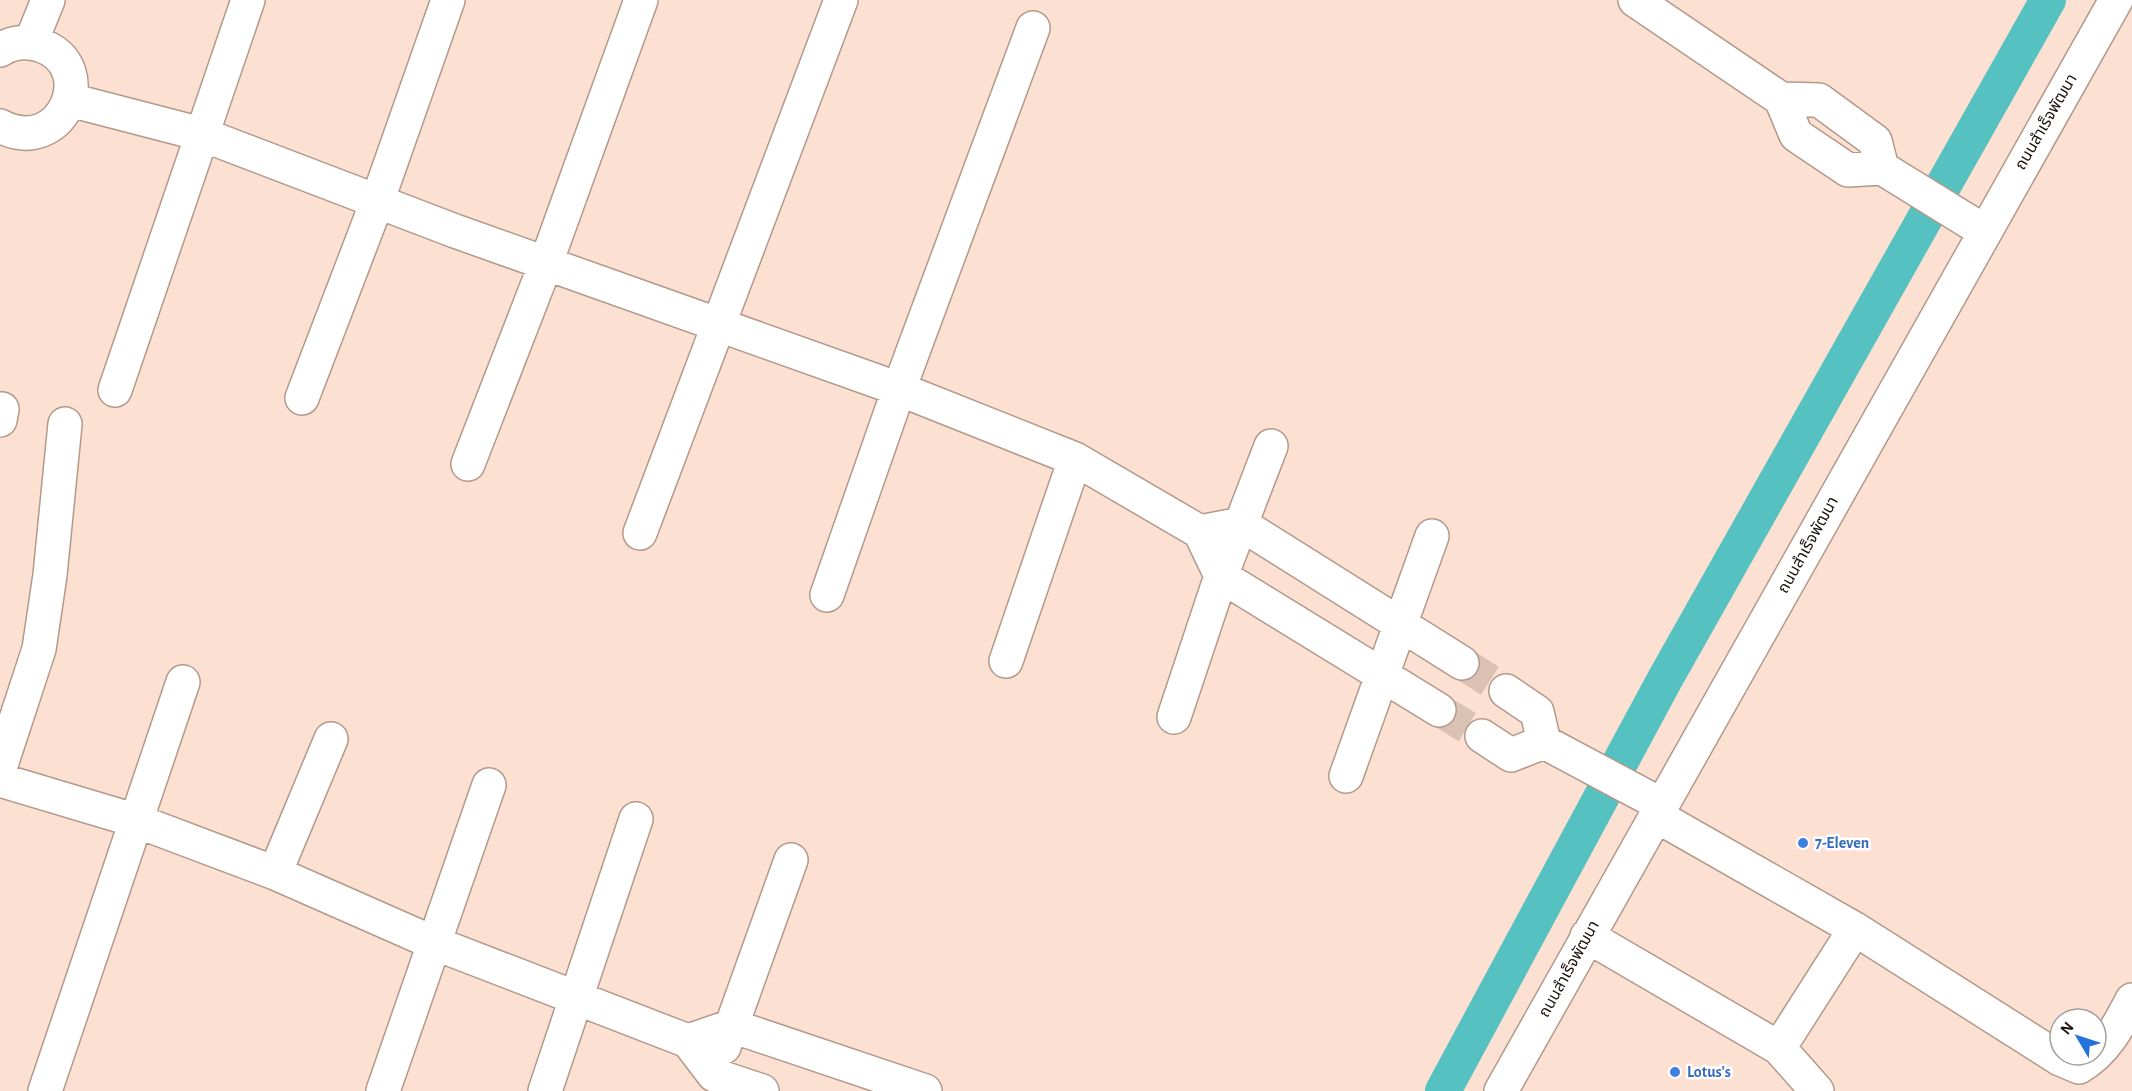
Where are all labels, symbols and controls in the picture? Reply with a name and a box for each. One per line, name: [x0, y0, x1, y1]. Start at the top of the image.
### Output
street label: ถนนสำเร็จพัฒนา: [2011, 71, 2080, 173]
street label: ถนนสำเร็จพัฒนา: [1774, 494, 1841, 596]
place label: 7-Eleven: [1815, 835, 1869, 851]
marker: 7-Eleven: [1796, 836, 1810, 850]
street label: ถนนสำเร็จพัฒนา: [1535, 918, 1602, 1020]
north arrow: [2048, 1007, 2108, 1067]
text: N: [2057, 1019, 2077, 1038]
place label: Lotus's: [1687, 1064, 1731, 1080]
marker: Lotus's: [1668, 1065, 1682, 1079]

